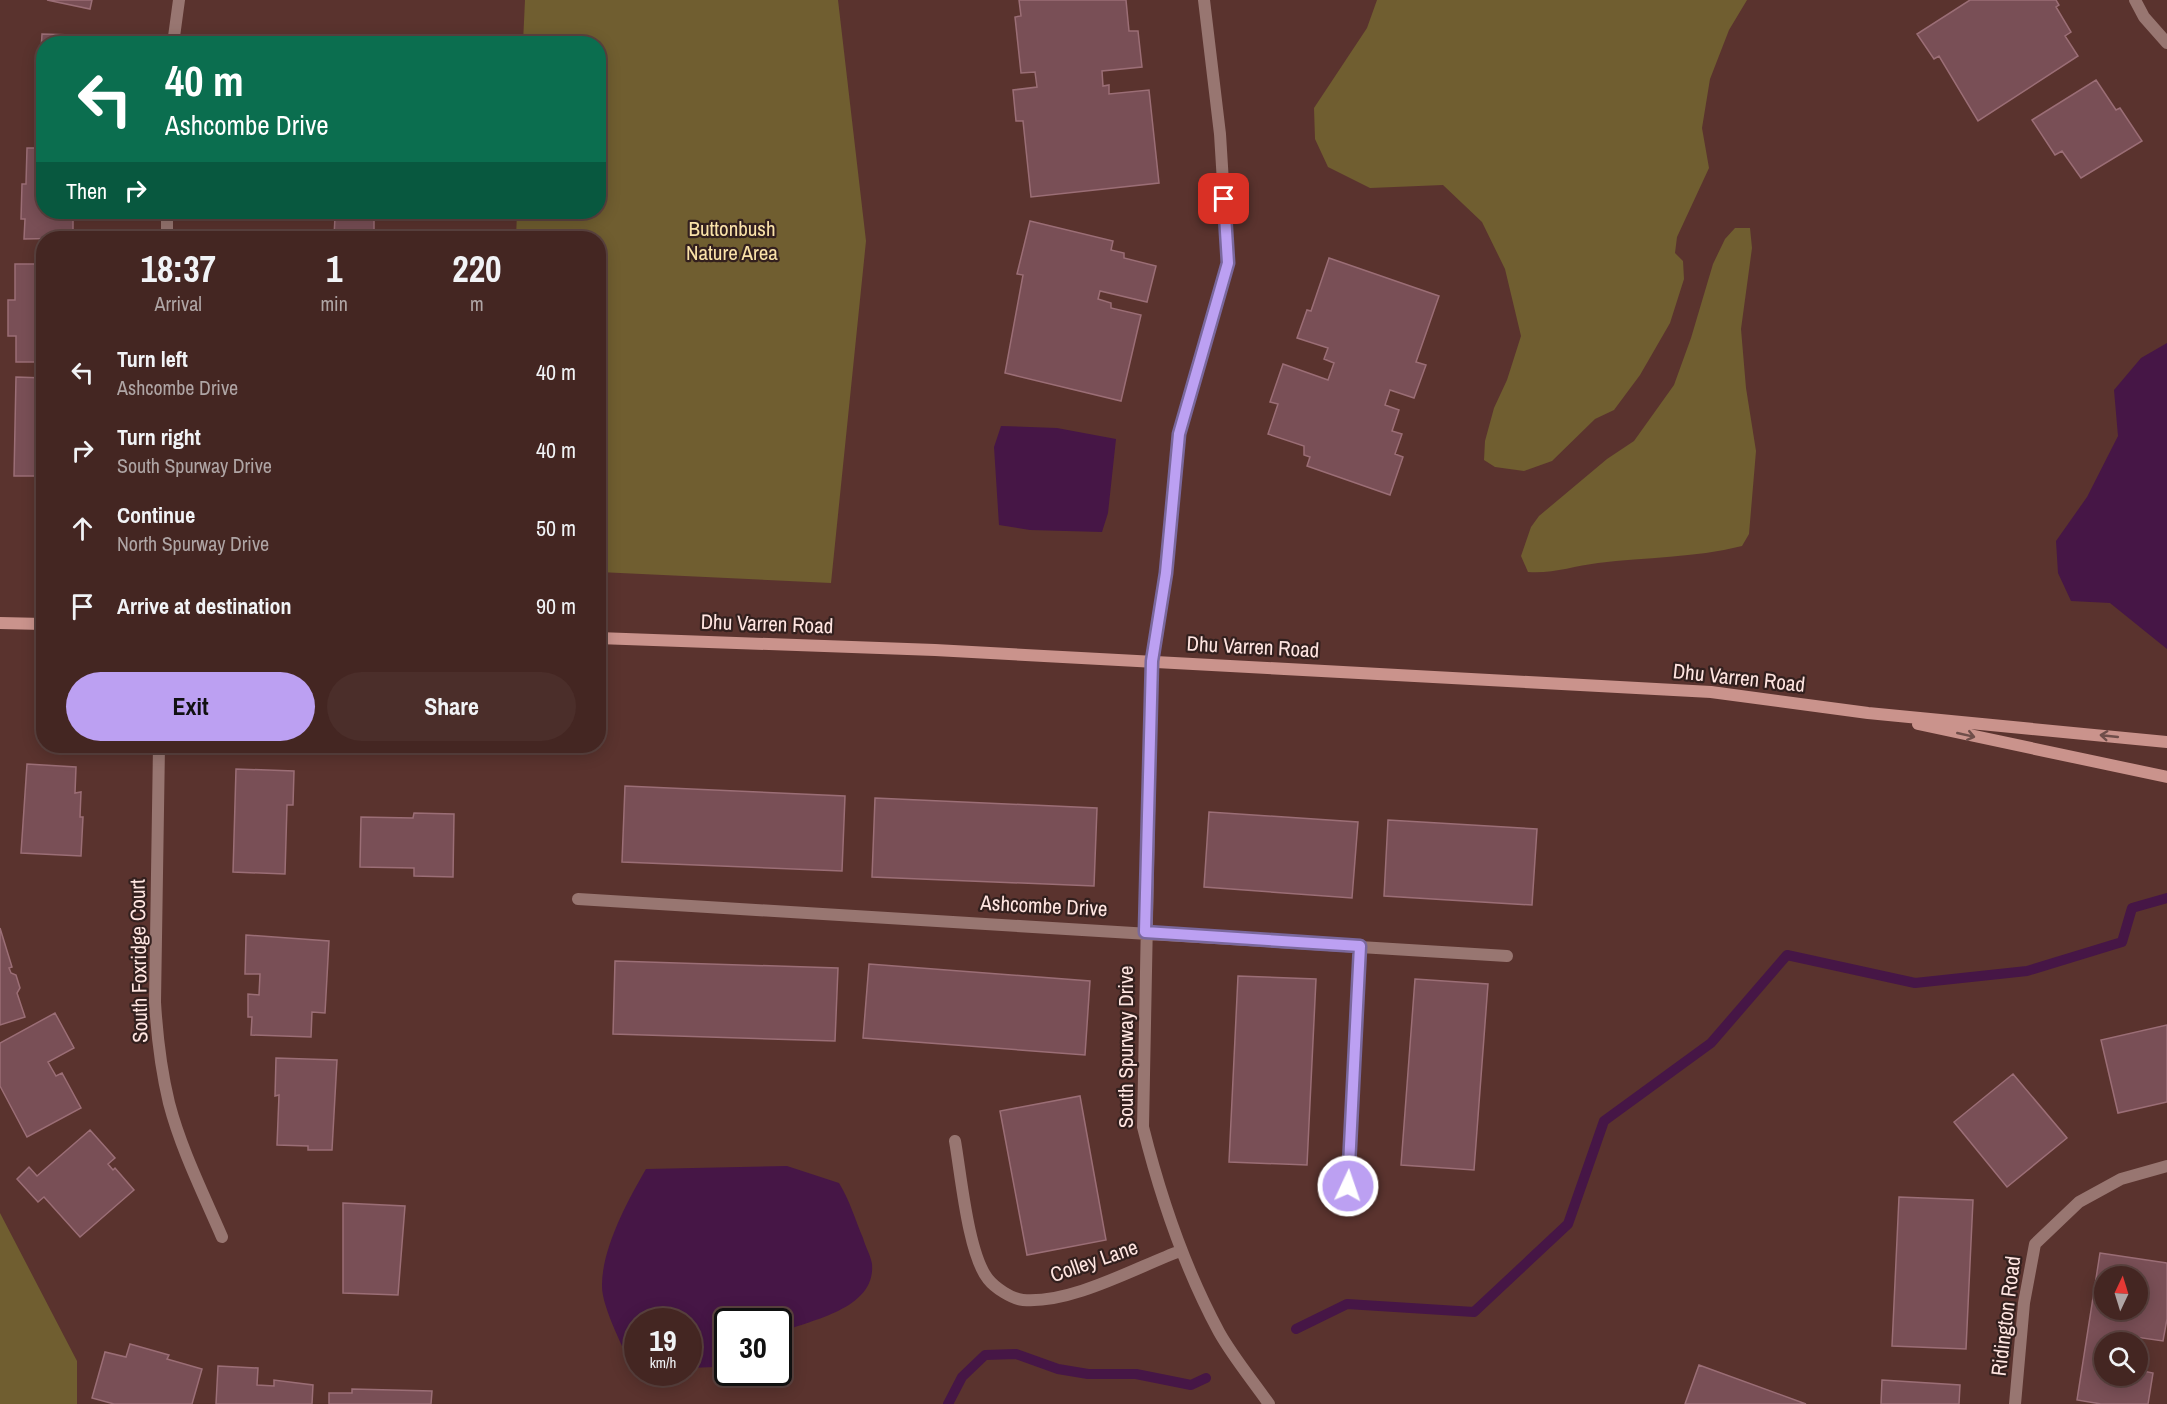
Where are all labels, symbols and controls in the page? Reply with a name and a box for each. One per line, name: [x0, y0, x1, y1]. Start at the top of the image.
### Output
text: 40 m: [165, 53, 244, 109]
icon: left: [66, 60, 144, 138]
text: Ashcombe Drive: [165, 107, 329, 143]
pin: [1198, 173, 1249, 224]
icon: right: [119, 174, 152, 207]
text: Then: [66, 176, 107, 206]
icon: arrive: [1207, 182, 1240, 215]
park label: Buttonbush Nature Area: [686, 214, 778, 267]
text: 18:37: [140, 245, 216, 293]
text: 1: [326, 245, 342, 293]
text: 220: [452, 245, 502, 293]
text: Arrival: [155, 290, 202, 317]
text: min: [320, 290, 348, 317]
text: m: [470, 290, 484, 317]
text: Turn left: [117, 344, 188, 374]
icon: left: [66, 356, 99, 389]
text: 40 m: [536, 357, 576, 387]
text: Ashcombe Drive: [117, 374, 238, 401]
text: Turn right: [117, 422, 201, 452]
icon: right: [66, 434, 99, 467]
text: 40 m: [536, 435, 576, 465]
text: South Spurway Drive: [117, 452, 272, 479]
text: Continue: [117, 500, 195, 530]
icon: ahead: [66, 512, 99, 545]
text: 50 m: [536, 513, 576, 543]
text: North Spurway Drive: [117, 530, 269, 557]
icon: arrive: [66, 590, 99, 623]
text: Arrive at destination: [117, 591, 291, 621]
text: 90 m: [536, 591, 576, 621]
street label: Dhu Varren Road: [700, 607, 834, 640]
street label: Dhu Varren Road: [1186, 629, 1320, 664]
street label: Dhu Varren Road: [1672, 656, 1807, 699]
button: Exit: [66, 672, 315, 741]
button: Share: [327, 672, 576, 741]
one-way arrow: [1955, 730, 1975, 741]
one-way arrow: [2099, 730, 2119, 741]
street label: South Foxridge Court: [123, 879, 154, 1043]
street label: Ashcombe Drive: [979, 888, 1108, 923]
street label: South Spurway Drive: [1111, 966, 1140, 1128]
position arrow: [1316, 1154, 1380, 1218]
street label: Colley Lane: [1046, 1232, 1142, 1289]
street label: Ridington Road: [1984, 1254, 2027, 1378]
north arrow: [2094, 1266, 2148, 1320]
map controls: [2094, 1266, 2148, 1386]
speed limit sign: 30: [714, 1308, 792, 1386]
text: 19: [649, 1320, 677, 1360]
button: search: [2094, 1332, 2148, 1386]
text: km/h: [650, 1352, 676, 1373]

